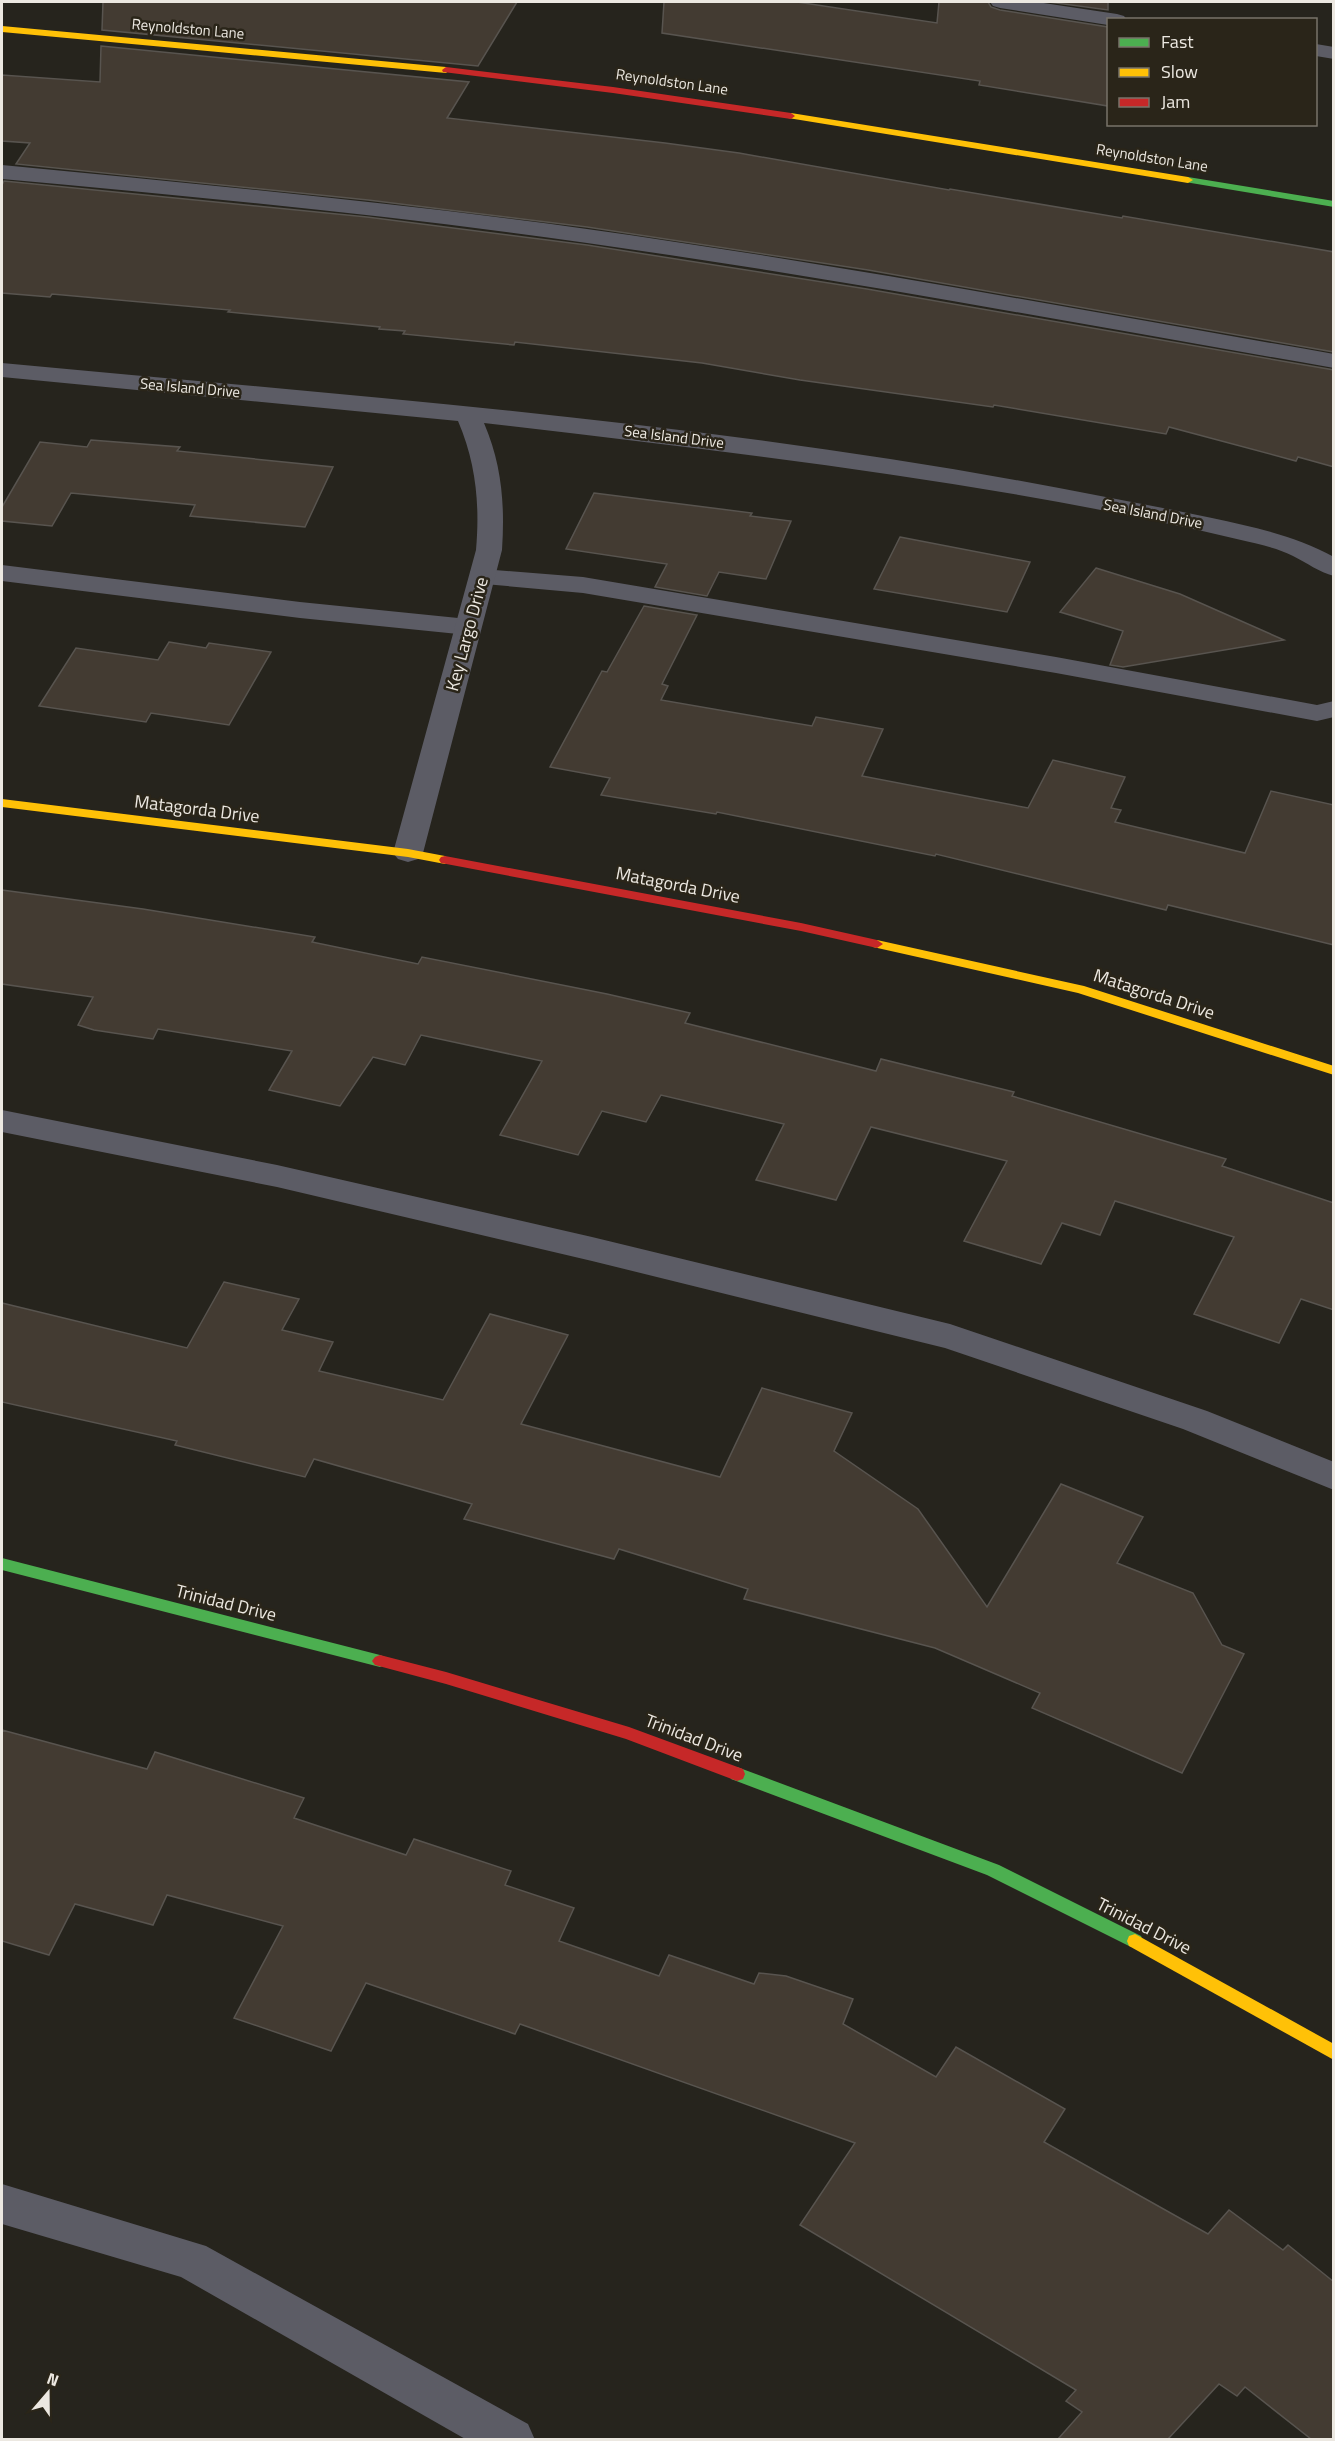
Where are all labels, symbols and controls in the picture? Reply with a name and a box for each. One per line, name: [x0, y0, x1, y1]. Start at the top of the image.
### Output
street label: Reynoldston Lane: [131, 12, 245, 45]
legend: [1107, 18, 1317, 126]
text: Fast: [1161, 28, 1194, 55]
text: Slow: [1161, 58, 1198, 85]
street label: Reynoldston Lane: [615, 62, 730, 101]
text: Jam: [1161, 88, 1190, 115]
street label: Reynoldston Lane: [1094, 137, 1210, 178]
street label: Sea Island Drive: [139, 372, 241, 403]
street label: Sea Island Drive: [623, 419, 725, 454]
street label: Sea Island Drive: [1102, 493, 1205, 534]
street label: Key Largo Drive: [438, 574, 495, 694]
street label: Matagorda Drive: [133, 787, 261, 830]
street label: Matagorda Drive: [614, 859, 743, 910]
street label: Matagorda Drive: [1090, 961, 1218, 1026]
street label: Trinidad Drive: [173, 1577, 279, 1628]
street label: Trinidad Drive: [641, 1706, 747, 1769]
street label: Trinidad Drive: [1092, 1890, 1196, 1961]
north arrow: [18, 2363, 78, 2423]
text: N: [44, 2366, 62, 2392]

